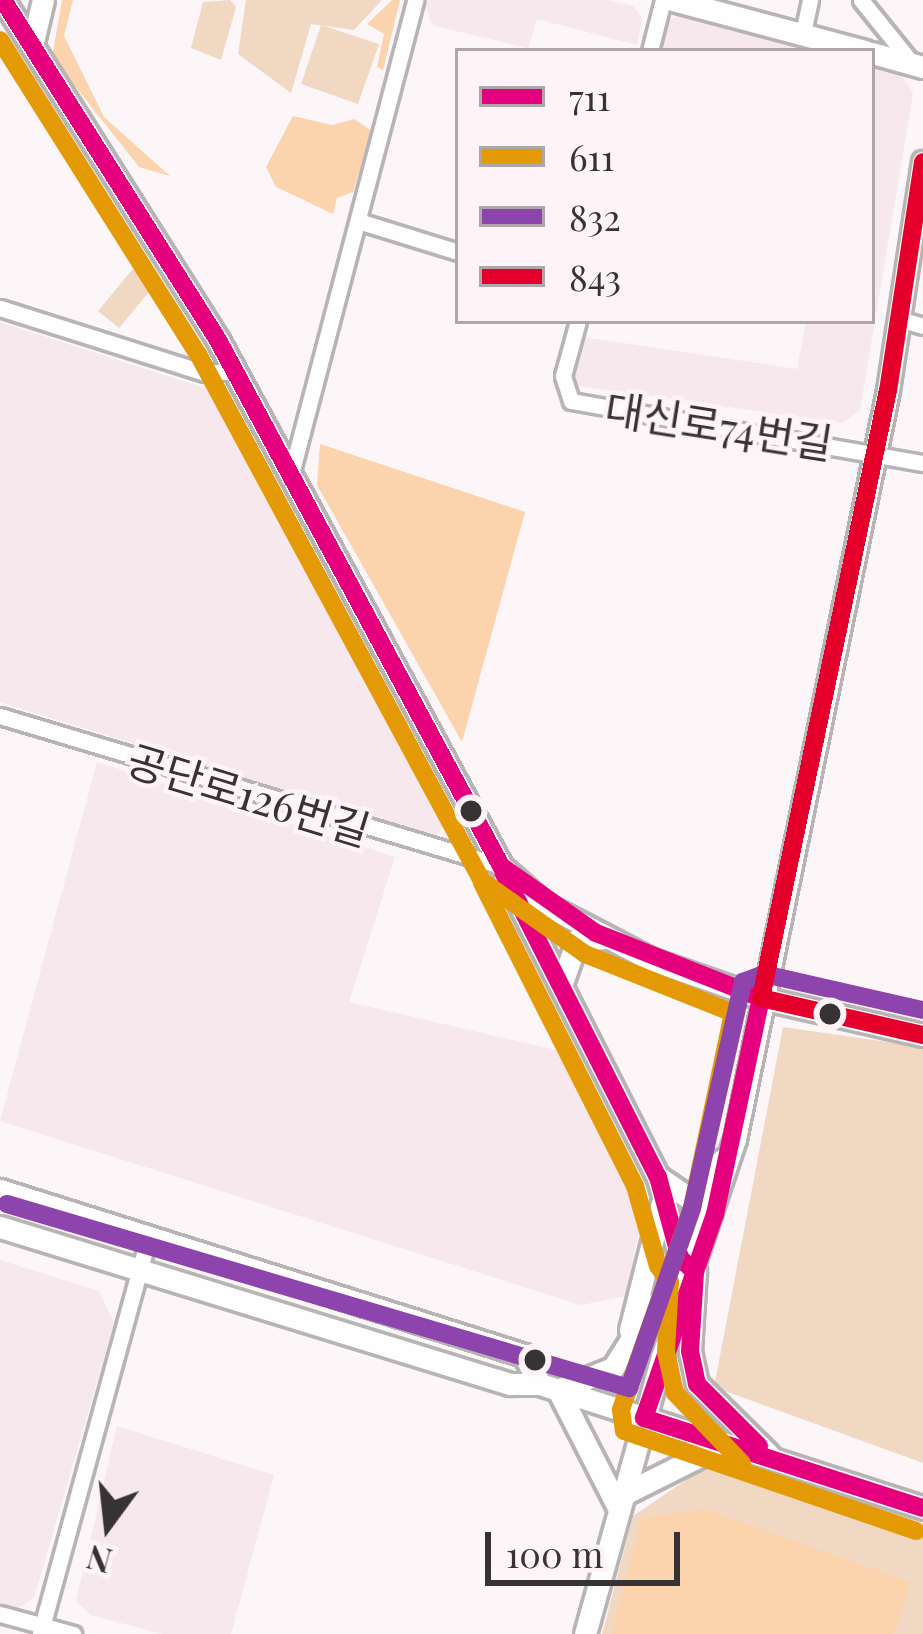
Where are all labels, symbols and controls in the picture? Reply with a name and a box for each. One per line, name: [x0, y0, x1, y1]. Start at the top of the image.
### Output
legend: [455, 48, 875, 324]
text: 711: [569, 72, 610, 120]
text: 611: [569, 132, 614, 180]
text: 832: [569, 192, 621, 240]
text: 843: [569, 252, 621, 300]
street label: 대신로74번길: [602, 382, 836, 468]
street label: 공단로126번길: [122, 733, 376, 855]
unlabelled marker: [460, 800, 482, 822]
unlabelled marker: [819, 1003, 841, 1025]
unlabelled marker: [524, 1349, 546, 1371]
north arrow: [48, 1466, 168, 1586]
scale bar: [491, 1508, 686, 1582]
text: 100 m: [506, 1529, 603, 1577]
text: N: [81, 1536, 116, 1585]

